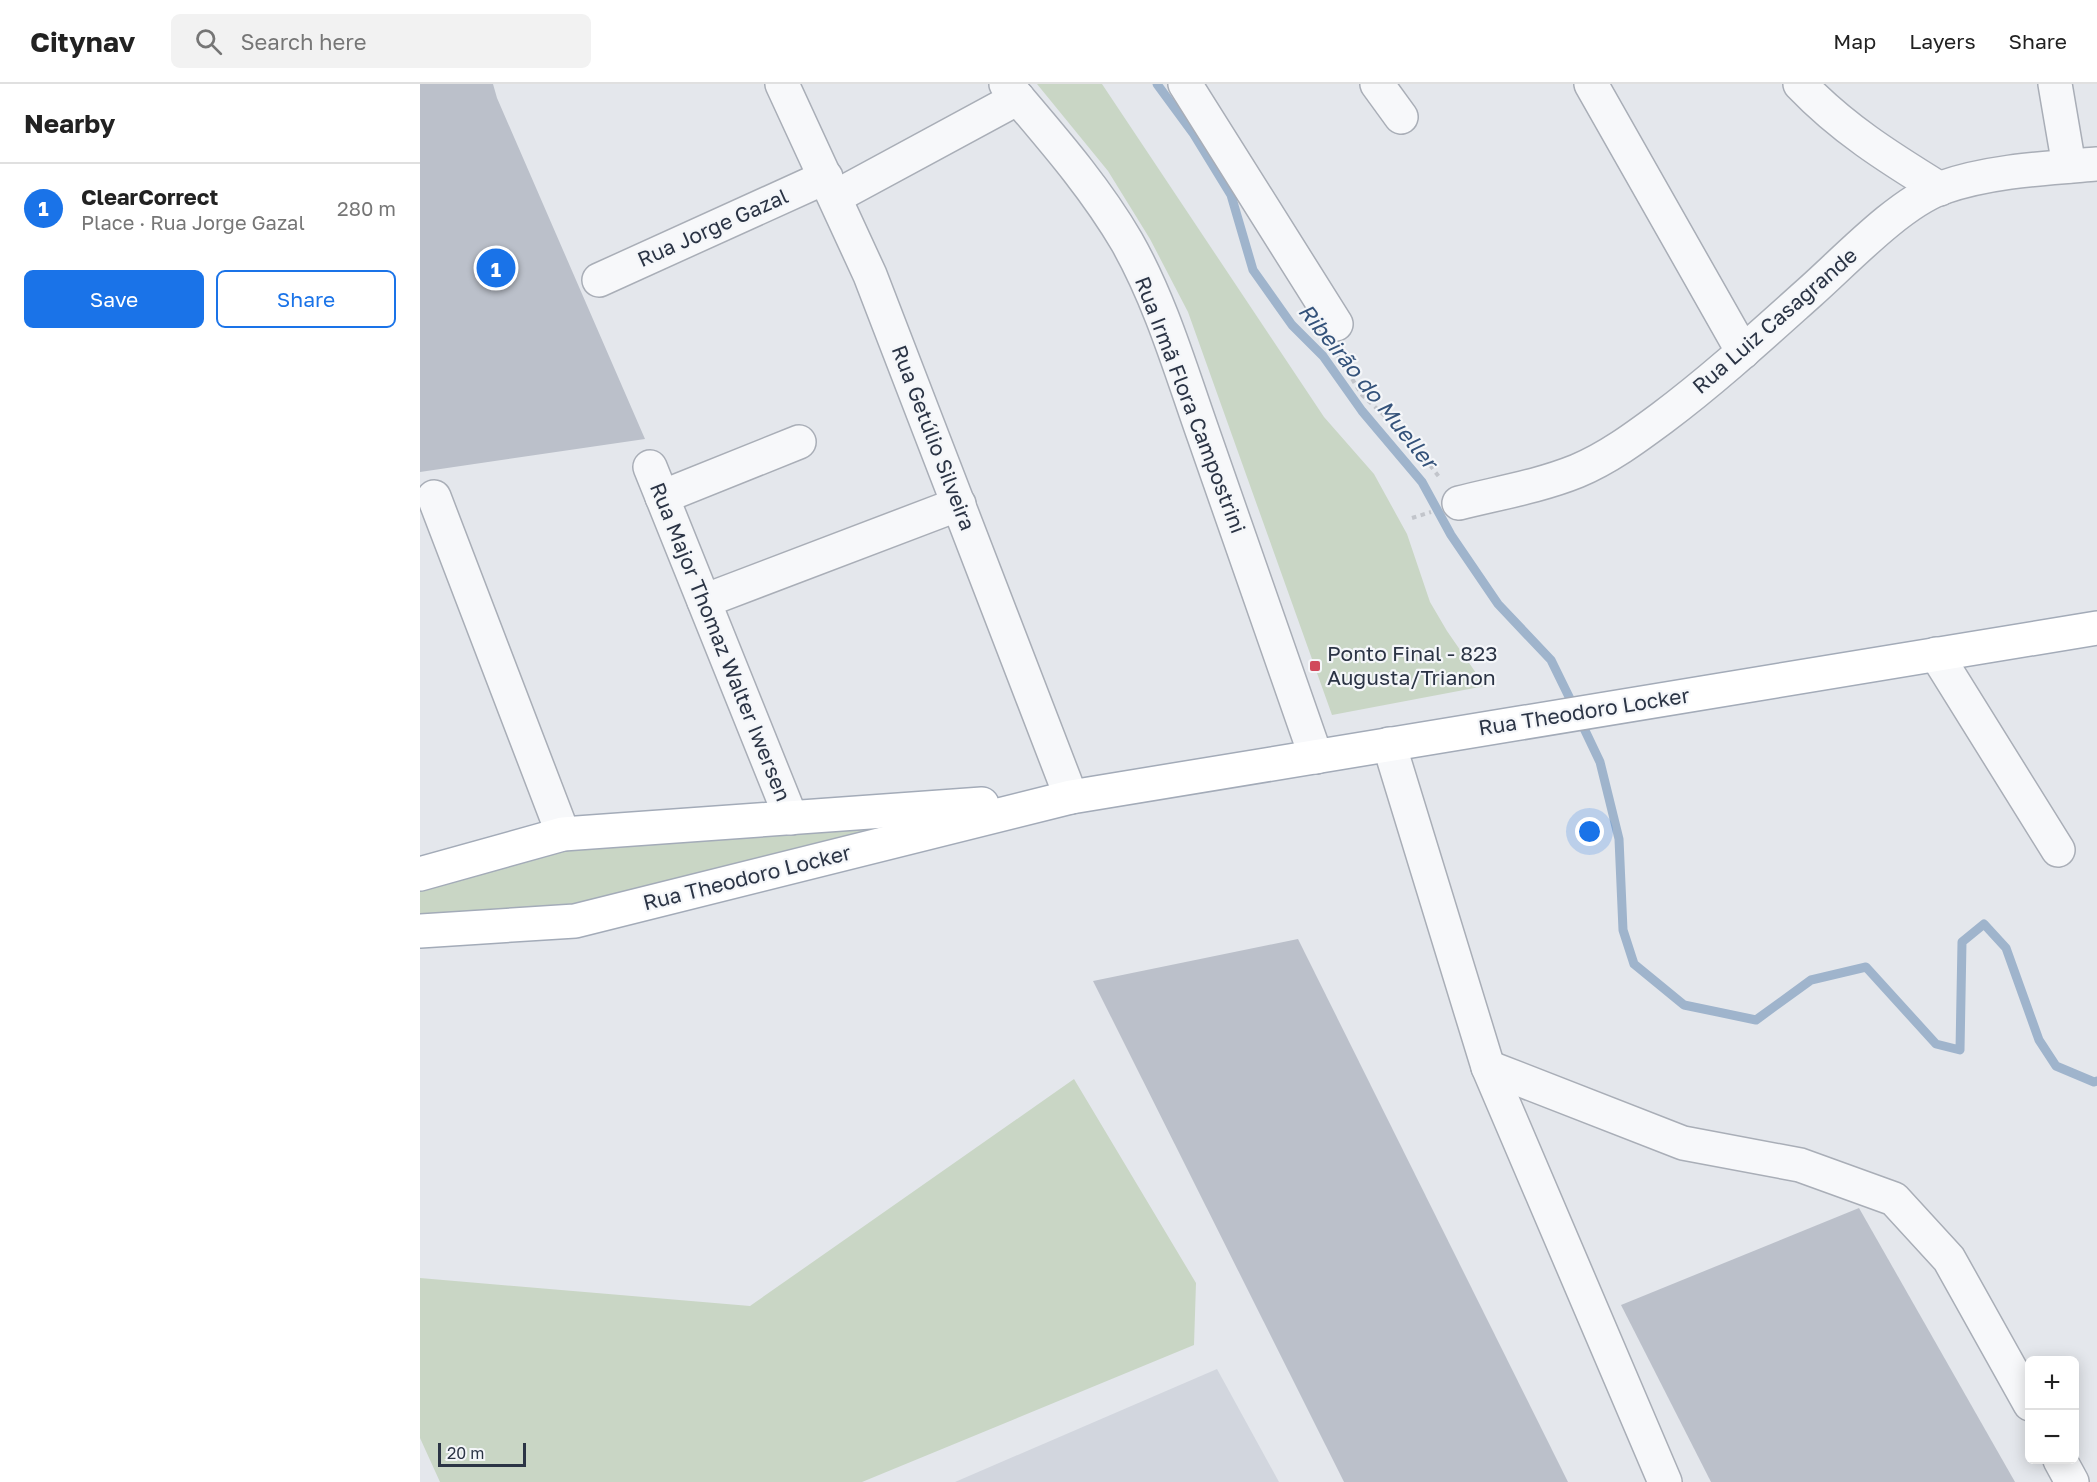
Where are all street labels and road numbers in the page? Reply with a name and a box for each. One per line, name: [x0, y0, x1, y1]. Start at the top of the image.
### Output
street label: Rua Jorge Gazal: [633, 182, 792, 272]
street label: Rua Luiz Casagrande: [1687, 242, 1862, 399]
street label: Rua Irmã Flora Campostrini: [1130, 273, 1252, 537]
street label: Rua Getúlio Silveira: [887, 341, 981, 534]
street label: Rua Major Thomaz Walter Iwersen: [645, 478, 797, 805]
street label: Rua Theodoro Locker: [1476, 681, 1691, 741]
street label: Rua Theodoro Locker: [640, 839, 853, 915]

